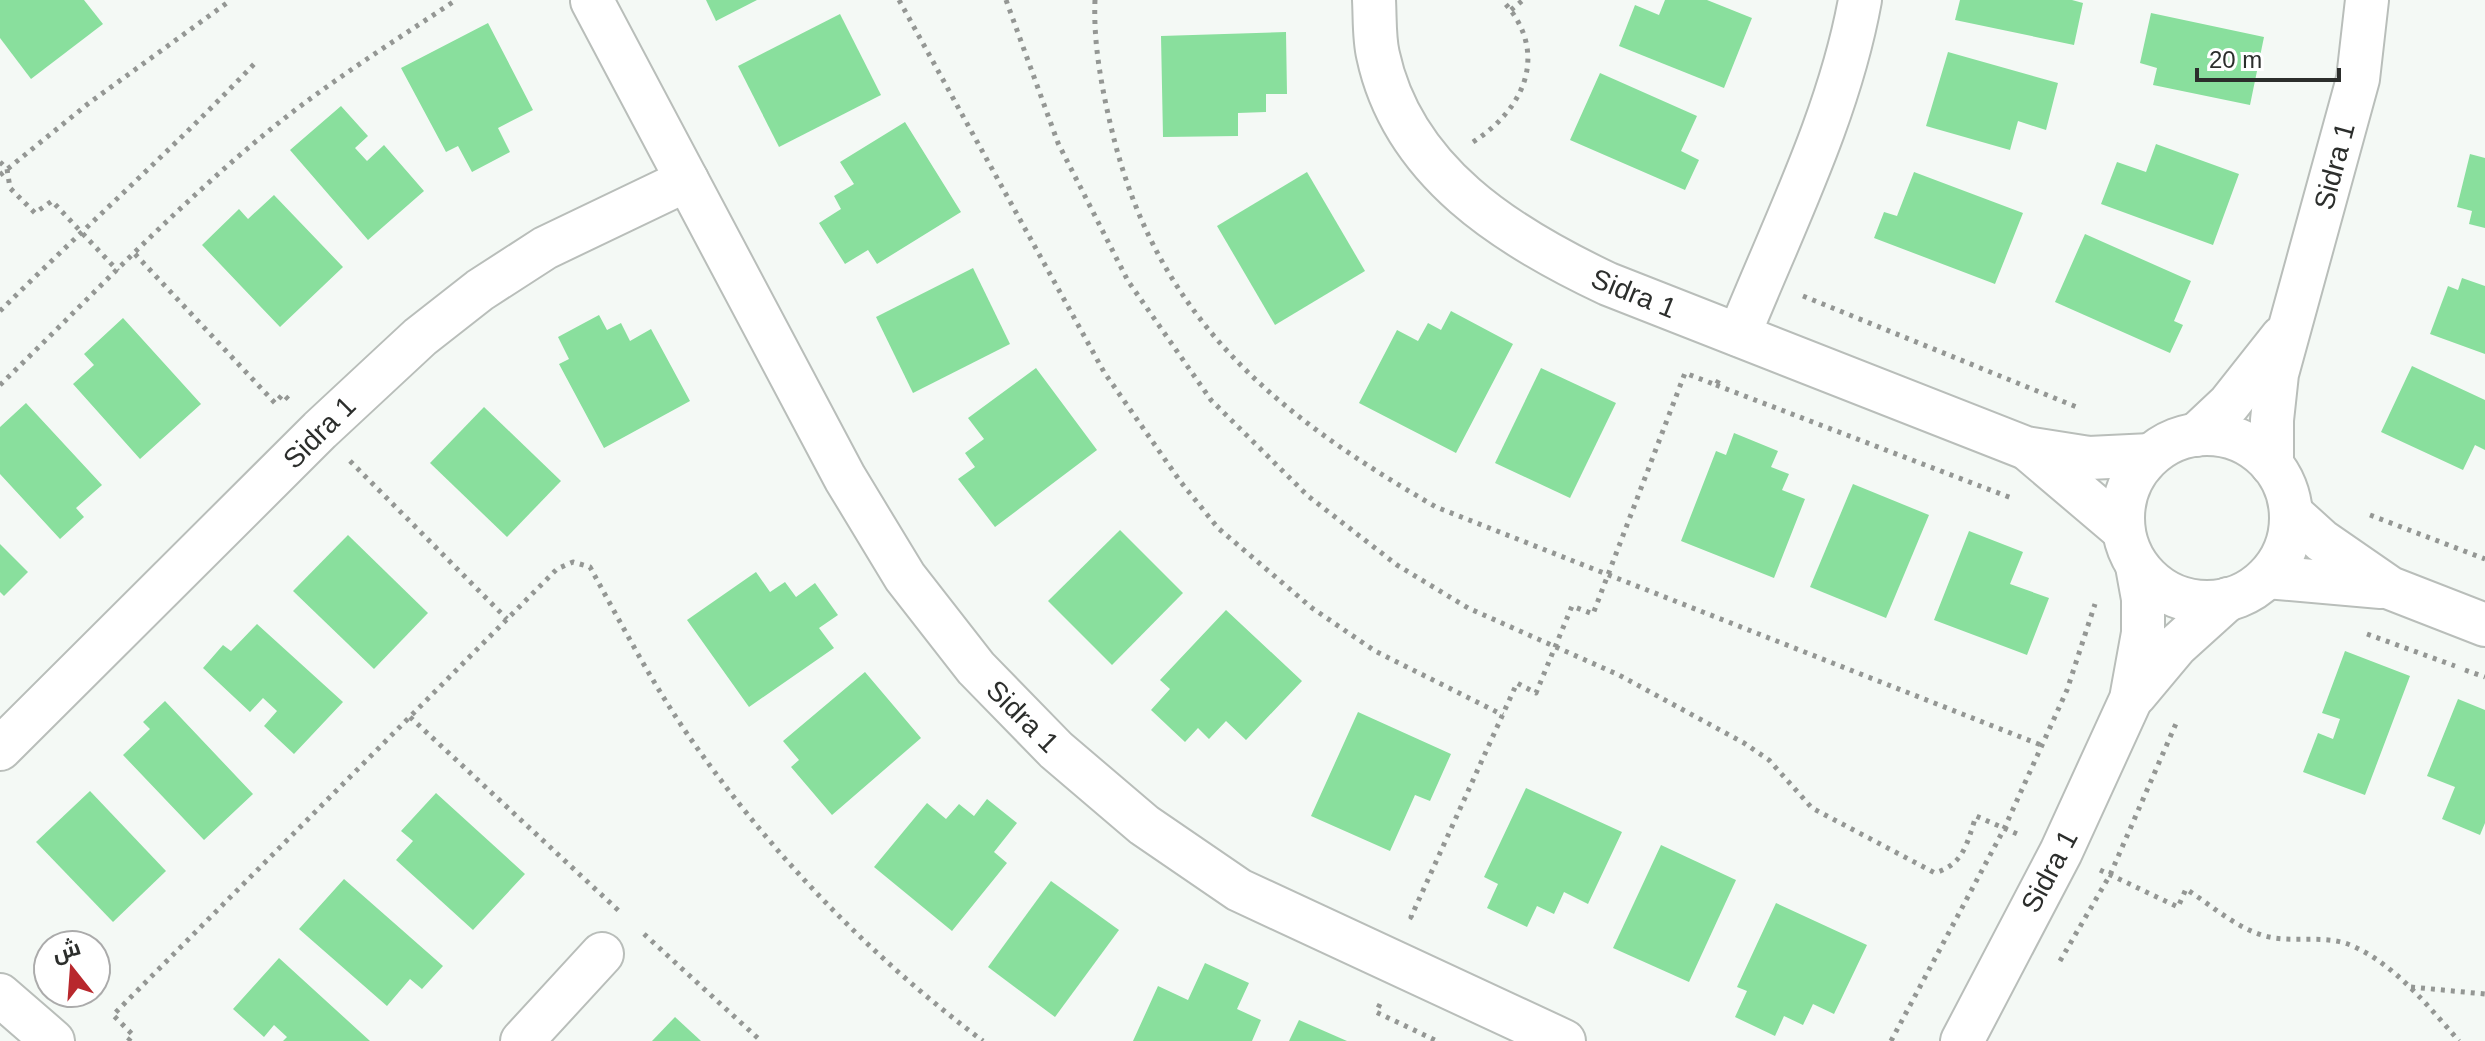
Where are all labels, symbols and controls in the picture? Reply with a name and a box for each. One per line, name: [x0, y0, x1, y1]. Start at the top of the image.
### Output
scale bar: [2197, 32, 2339, 82]
text: 20 m: [2209, 46, 2262, 73]
street label: Sidra 1: [2308, 119, 2361, 213]
street label: Sidra 1: [1587, 262, 1681, 324]
street label: Sidra 1: [277, 390, 362, 475]
street label: Sidra 1: [980, 674, 1065, 759]
street label: Sidra 1: [2015, 825, 2084, 918]
north arrow: [32, 929, 112, 1009]
text: ش: [49, 934, 84, 967]

